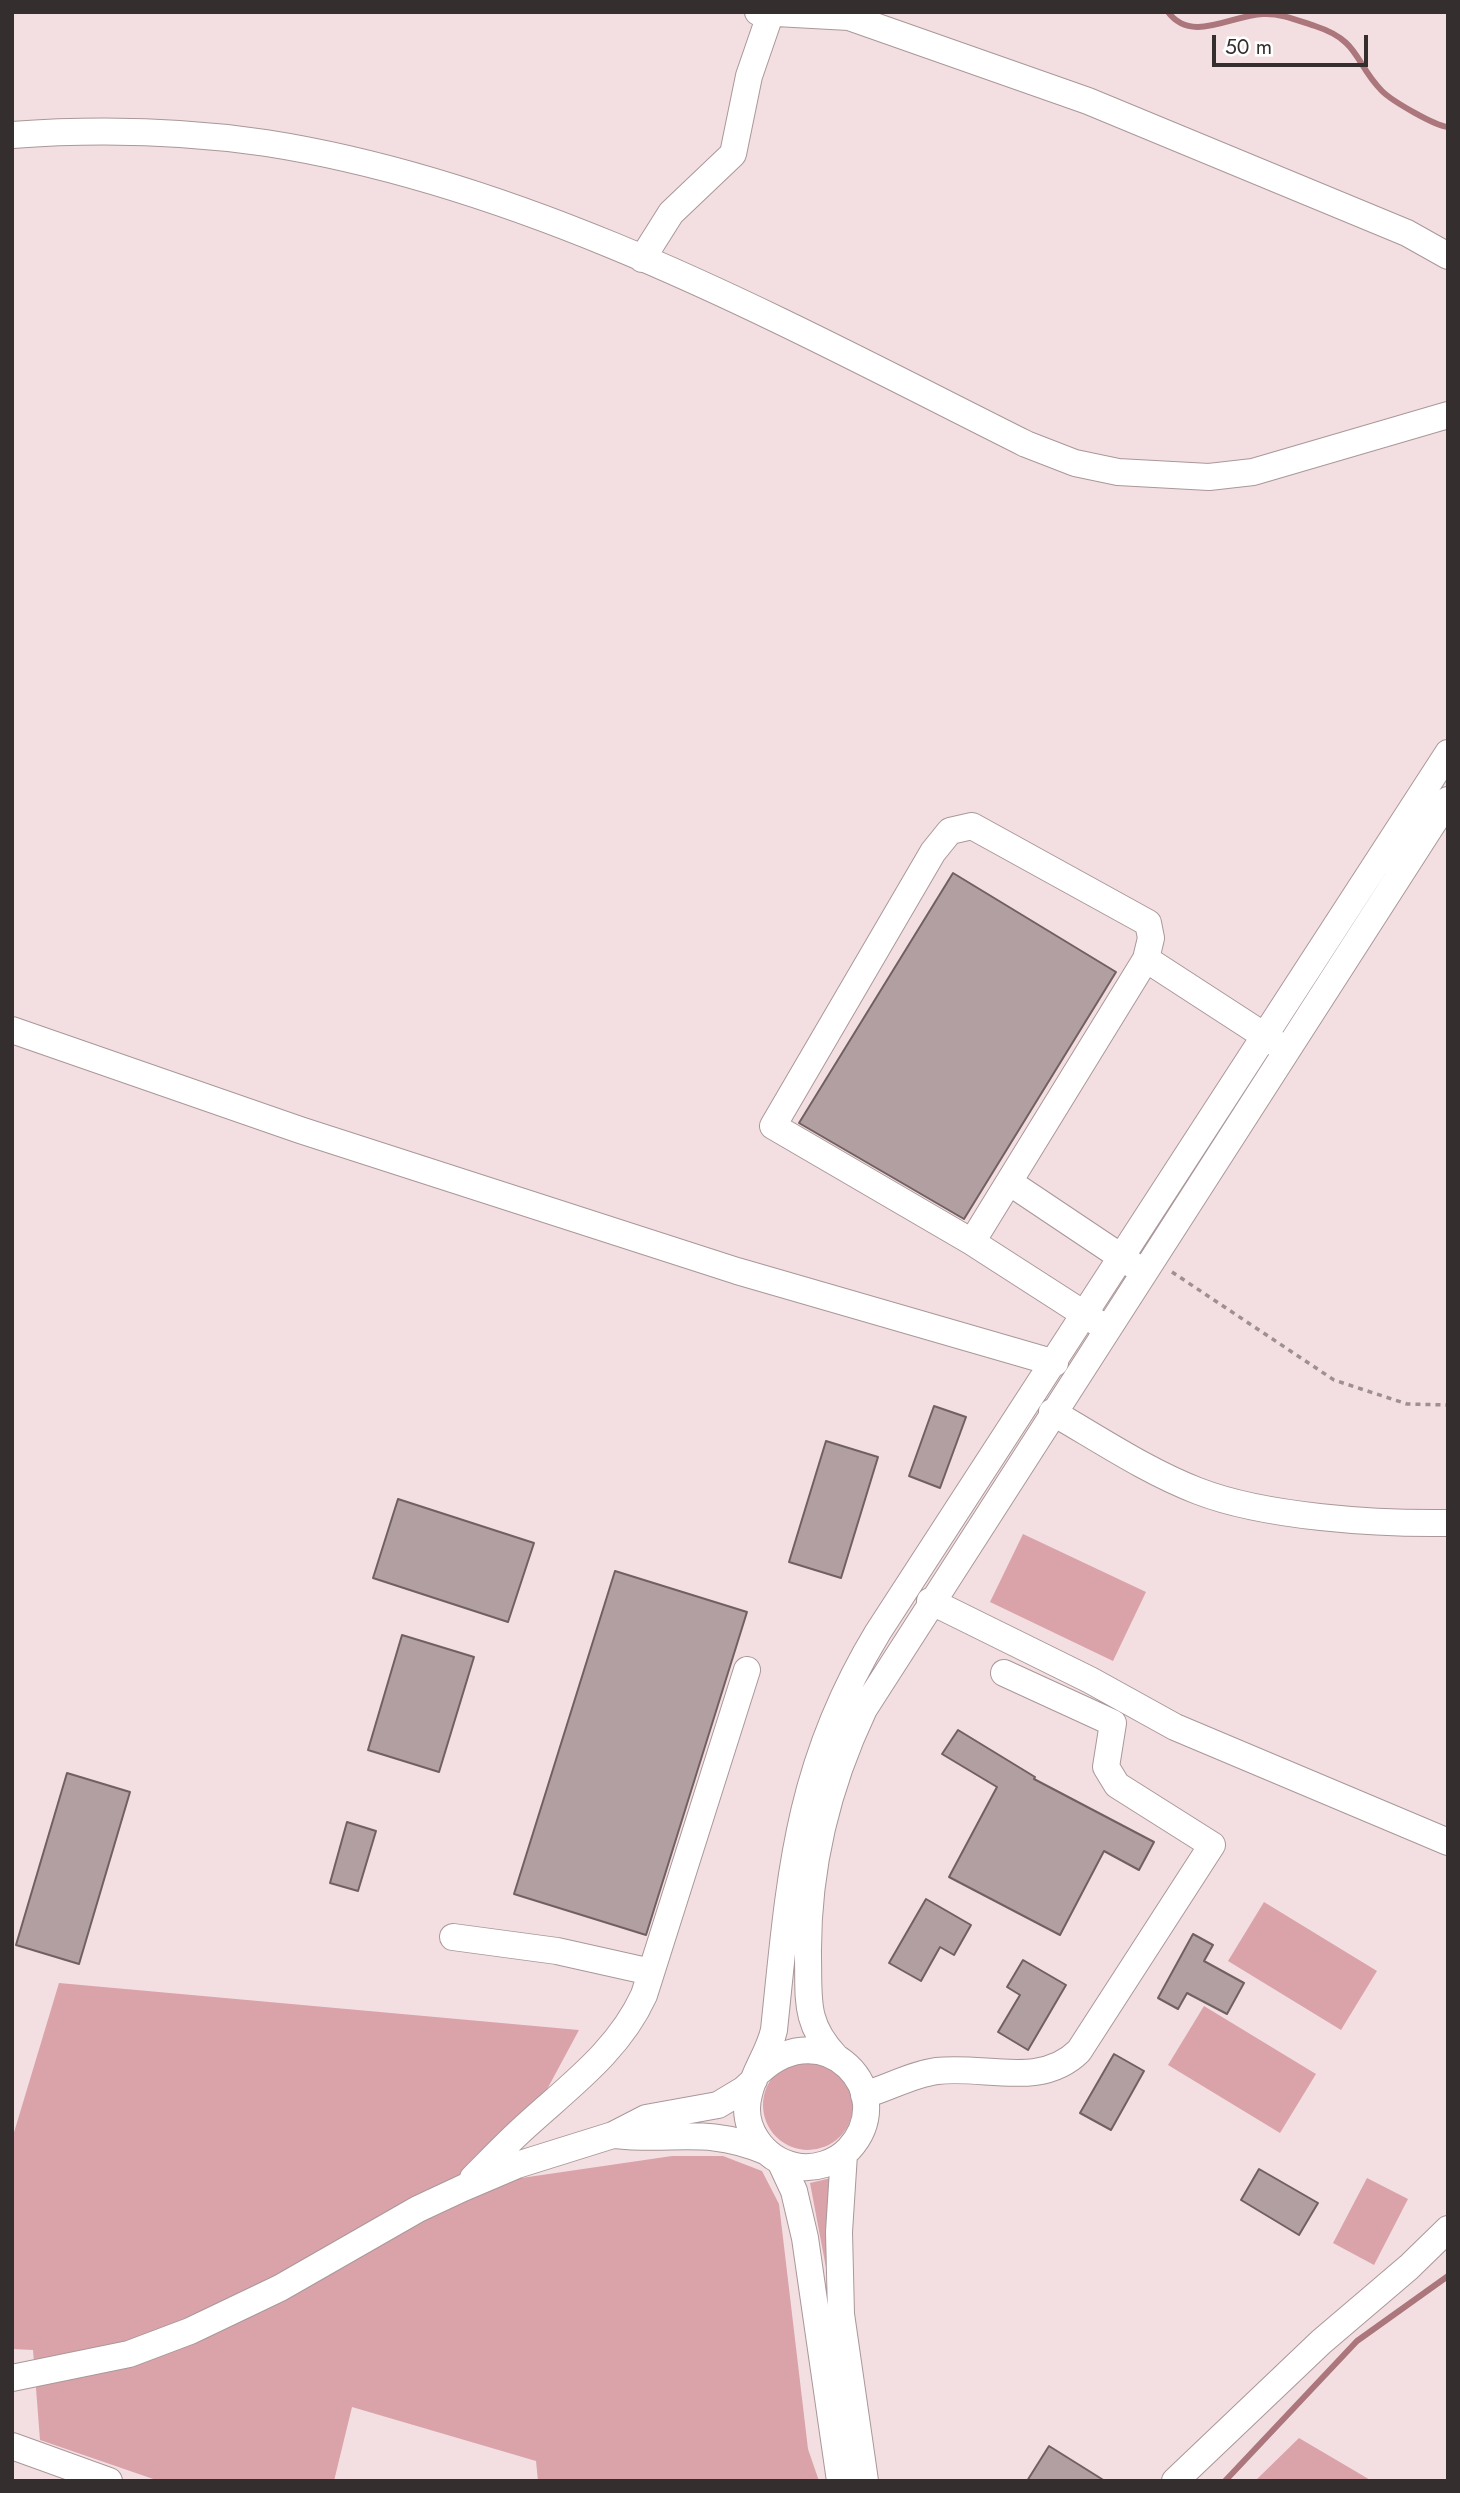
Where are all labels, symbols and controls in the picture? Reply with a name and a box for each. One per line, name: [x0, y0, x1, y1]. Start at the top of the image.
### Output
scale bar: [1215, 21, 1371, 65]
text: 50 m: [1225, 32, 1272, 62]

